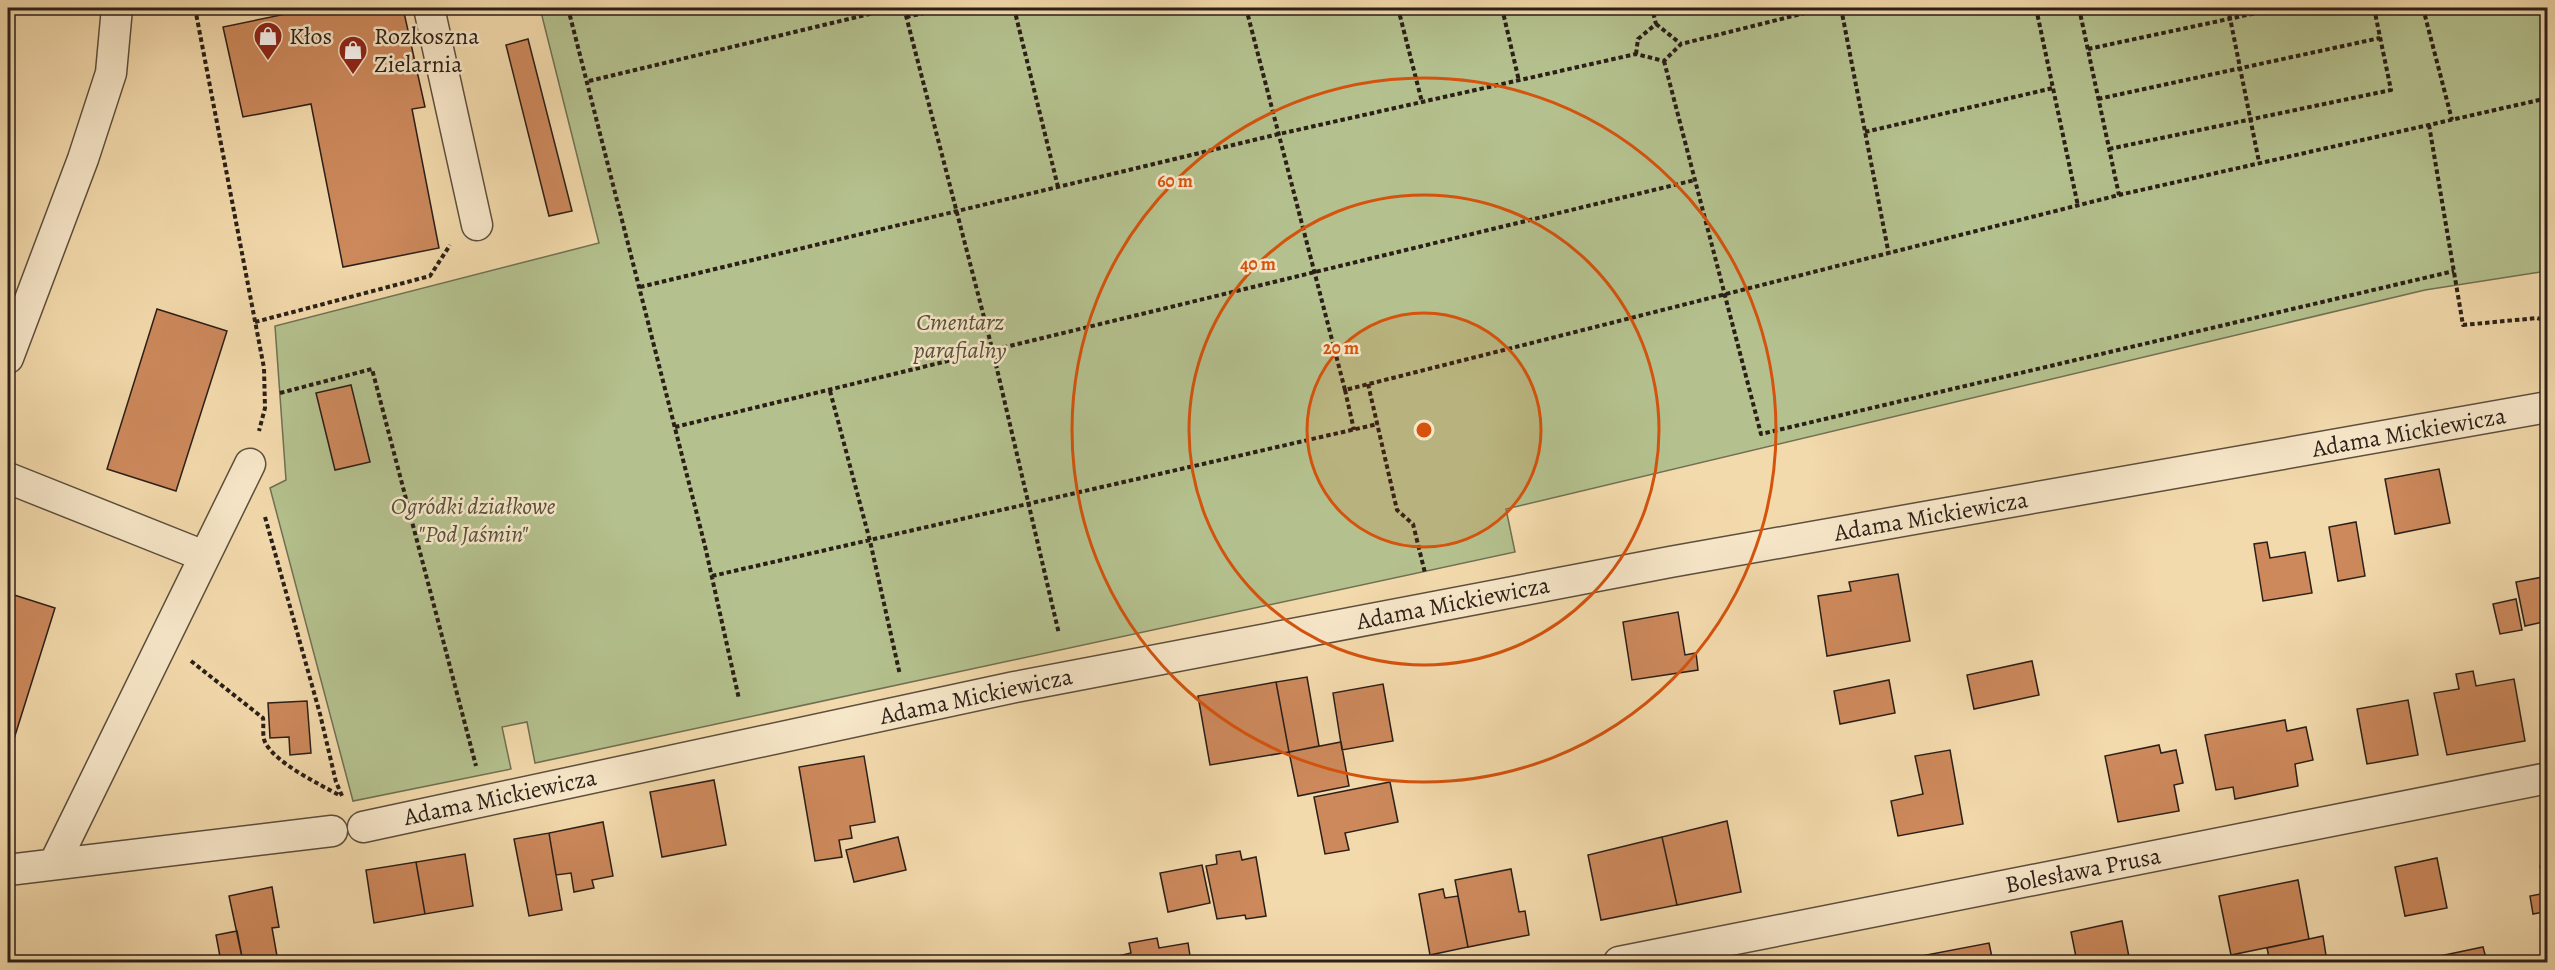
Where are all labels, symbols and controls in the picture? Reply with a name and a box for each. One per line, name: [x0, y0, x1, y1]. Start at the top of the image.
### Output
shop icon: Kłos: [252, 20, 284, 62]
place label: Kłos: [289, 20, 332, 52]
place label: Rozkoszna Zielarnia: [374, 20, 480, 80]
shop icon: Rozkoszna Zielarnia: [337, 34, 369, 76]
text: 60 m: [1157, 169, 1193, 193]
text: 40 m: [1240, 252, 1276, 276]
park label: Cmentarz parafialny: [913, 306, 1007, 366]
text: 20 m: [1323, 336, 1359, 360]
street label: Adama Mickiewicza: [2309, 399, 2509, 465]
centre of rings: [1414, 420, 1434, 440]
street label: Adama Mickiewicza: [1831, 483, 2031, 549]
park label: Ogródki działkowe "Pod Jaśmin": [391, 490, 556, 550]
street label: Adama Mickiewicza: [1353, 568, 1553, 638]
street label: Adama Mickiewicza: [876, 660, 1076, 732]
street label: Adama Mickiewicza: [400, 761, 600, 833]
street label: Bolesława Prusa: [2002, 839, 2164, 901]

